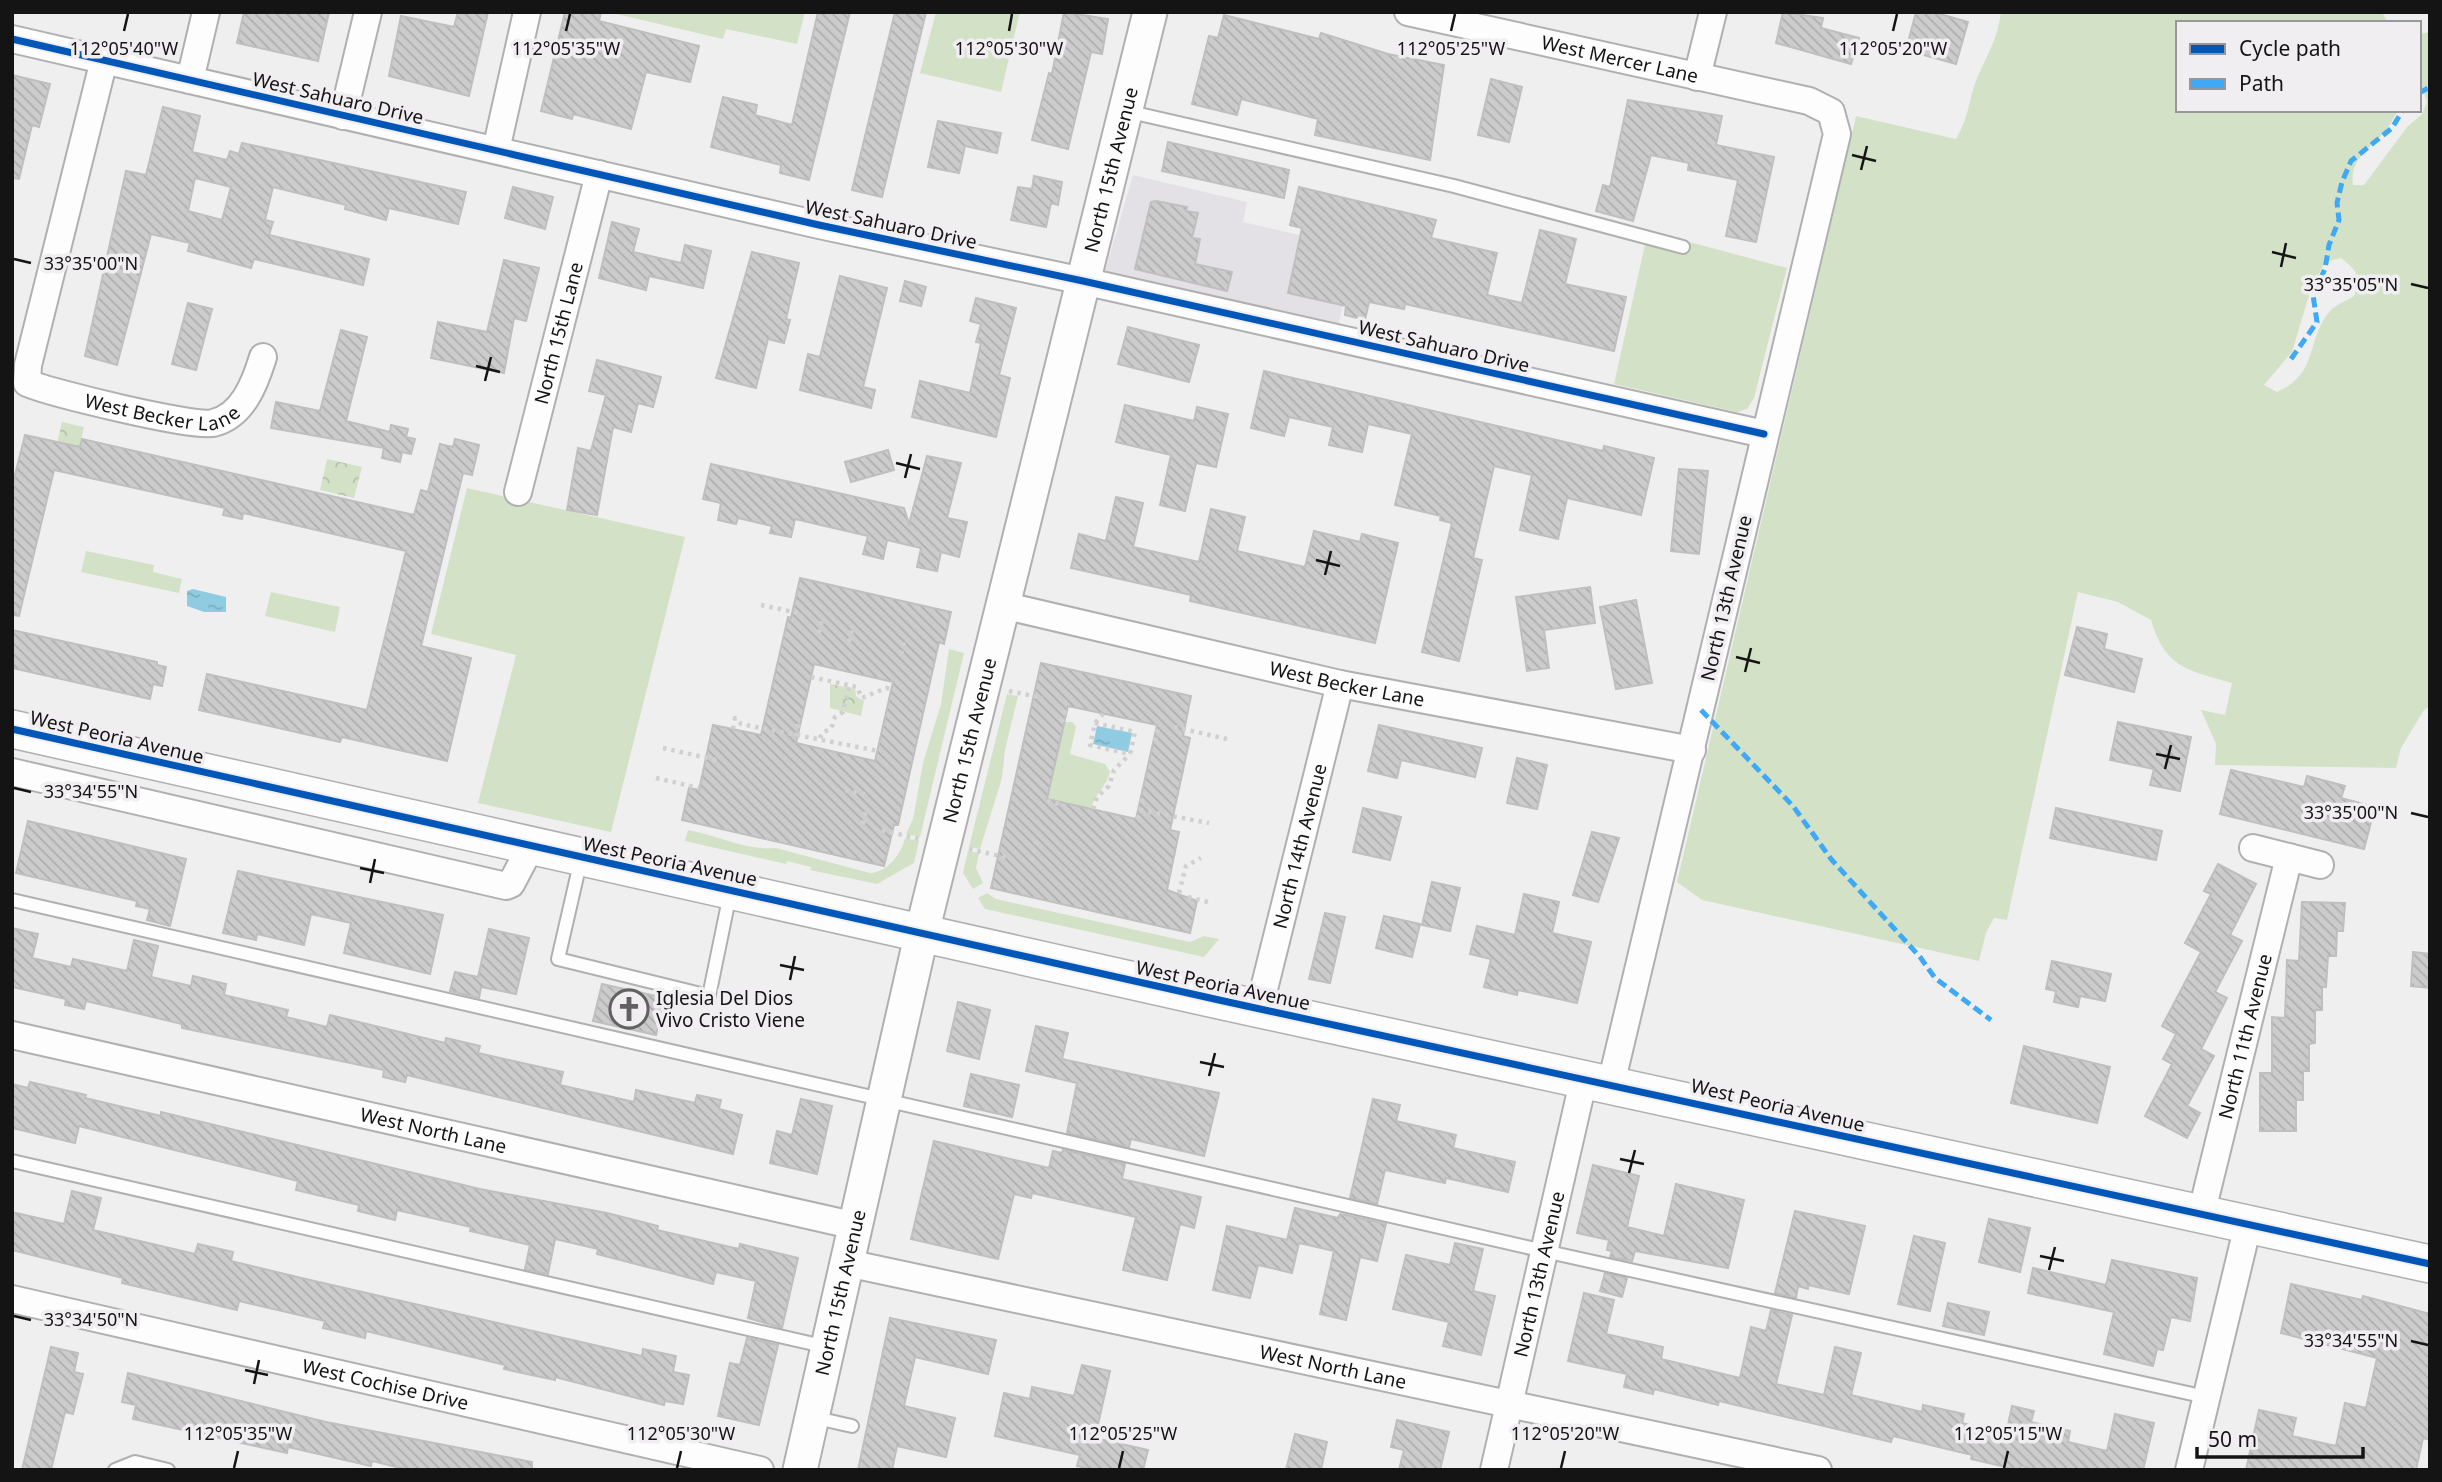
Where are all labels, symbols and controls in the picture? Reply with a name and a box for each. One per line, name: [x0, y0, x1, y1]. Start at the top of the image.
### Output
legend: [2176, 21, 2421, 112]
street label: West Mercer Lane: [1539, 29, 1701, 89]
text: Cycle path: [2239, 34, 2341, 62]
text: 112°05'40"W: [70, 36, 178, 60]
text: 112°05'35"W: [512, 36, 620, 60]
text: 112°05'30"W: [955, 36, 1063, 60]
text: 112°05'25"W: [1397, 36, 1505, 60]
text: 112°05'20"W: [1839, 36, 1947, 60]
street label: West Sahuaro Drive: [250, 66, 426, 130]
text: Path: [2239, 69, 2284, 97]
street label: North 15th Avenue: [1078, 84, 1144, 255]
street label: West Sahuaro Drive: [803, 193, 979, 255]
text: 33°35'00"N: [44, 251, 138, 275]
street label: North 15th Lane: [528, 259, 589, 407]
text: 33°35'05"N: [2304, 272, 2398, 296]
street label: West Sahuaro Drive: [1356, 314, 1532, 378]
street label: West Becker Lane: [82, 387, 245, 437]
street label: North 13th Avenue: [1694, 513, 1758, 683]
street label: North 15th Avenue: [936, 655, 1002, 826]
street label: West Becker Lane: [1267, 655, 1427, 713]
street label: West Peoria Avenue: [28, 704, 206, 770]
street label: North 14th Avenue: [1267, 761, 1333, 931]
text: 33°34'55"N: [44, 779, 138, 803]
text: 33°35'00"N: [2304, 800, 2398, 824]
street label: West Peoria Avenue: [580, 830, 760, 892]
street label: North 11th Avenue: [2212, 951, 2278, 1122]
street label: West Peoria Avenue: [1133, 954, 1313, 1016]
place label: Iglesia Del Dios Vivo Cristo Viene: [656, 985, 805, 1033]
church icon: Iglesia Del Dios Vivo Cristo Viene: [608, 988, 650, 1030]
street label: West Peoria Avenue: [1689, 1072, 1867, 1138]
street label: West North Lane: [358, 1101, 509, 1160]
street label: North 13th Avenue: [1507, 1189, 1571, 1360]
street label: North 15th Avenue: [809, 1207, 872, 1378]
text: 33°34'50"N: [44, 1307, 138, 1331]
text: 33°34'55"N: [2304, 1328, 2398, 1352]
street label: West North Lane: [1257, 1338, 1409, 1395]
street label: West Cochise Drive: [300, 1353, 471, 1416]
scale bar: [2197, 1416, 2363, 1460]
text: 112°05'35"W: [184, 1421, 292, 1445]
text: 112°05'30"W: [627, 1421, 735, 1445]
text: 112°05'25"W: [1069, 1421, 1177, 1445]
text: 112°05'20"W: [1511, 1421, 1619, 1445]
text: 112°05'15"W: [1954, 1421, 2062, 1445]
text: 50 m: [2208, 1425, 2257, 1453]

